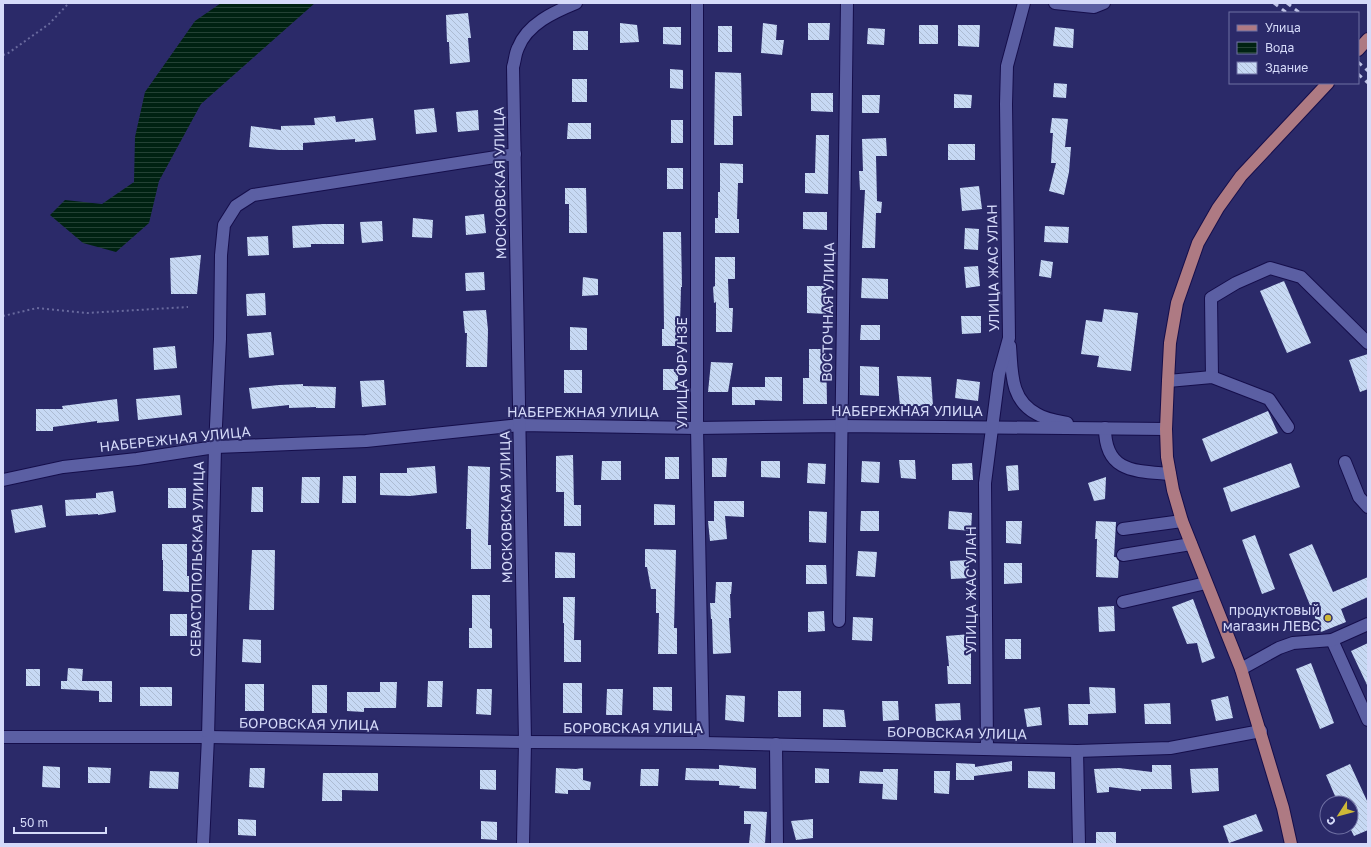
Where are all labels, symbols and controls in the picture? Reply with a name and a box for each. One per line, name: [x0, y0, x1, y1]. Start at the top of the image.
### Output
legend: [1229, 12, 1359, 84]
text: Улица: [1265, 20, 1301, 35]
text: Вода: [1265, 40, 1294, 55]
text: Здание: [1265, 60, 1308, 75]
street label: МОСКОВСКАЯ УЛИЦА: [490, 106, 509, 260]
street label: УЛИЦА ЖАС УЛАН: [983, 204, 1002, 332]
street label: ВОСТОЧНАЯ УЛИЦА: [818, 241, 837, 382]
street label: УЛИЦА ФРУНЗЕ: [673, 317, 690, 429]
street label: НАБЕРЕЖНАЯ УЛИЦА: [831, 402, 984, 419]
street label: НАБЕРЕЖНАЯ УЛИЦА: [507, 403, 660, 420]
street label: НАБЕРЕЖНАЯ УЛИЦА: [99, 422, 252, 455]
street label: МОСКОВСКАЯ УЛИЦА: [496, 430, 515, 584]
street label: СЕВАСТОПОЛЬСКАЯ УЛИЦА: [186, 460, 207, 657]
street label: УЛИЦА ЖАС УЛАН: [962, 526, 979, 654]
place label: продуктовый магазин ЛЕВС: [1223, 601, 1320, 634]
marker: продуктовый магазин ЛЕВС: [1323, 613, 1333, 623]
street label: БОРОВСКАЯ УЛИЦА: [239, 714, 380, 733]
street label: БОРОВСКАЯ УЛИЦА: [563, 719, 704, 736]
street label: БОРОВСКАЯ УЛИЦА: [887, 723, 1028, 742]
north arrow: [1319, 795, 1359, 835]
scale bar: [14, 809, 106, 835]
text: С: [1323, 814, 1338, 828]
text: 50 m: [20, 815, 48, 830]

